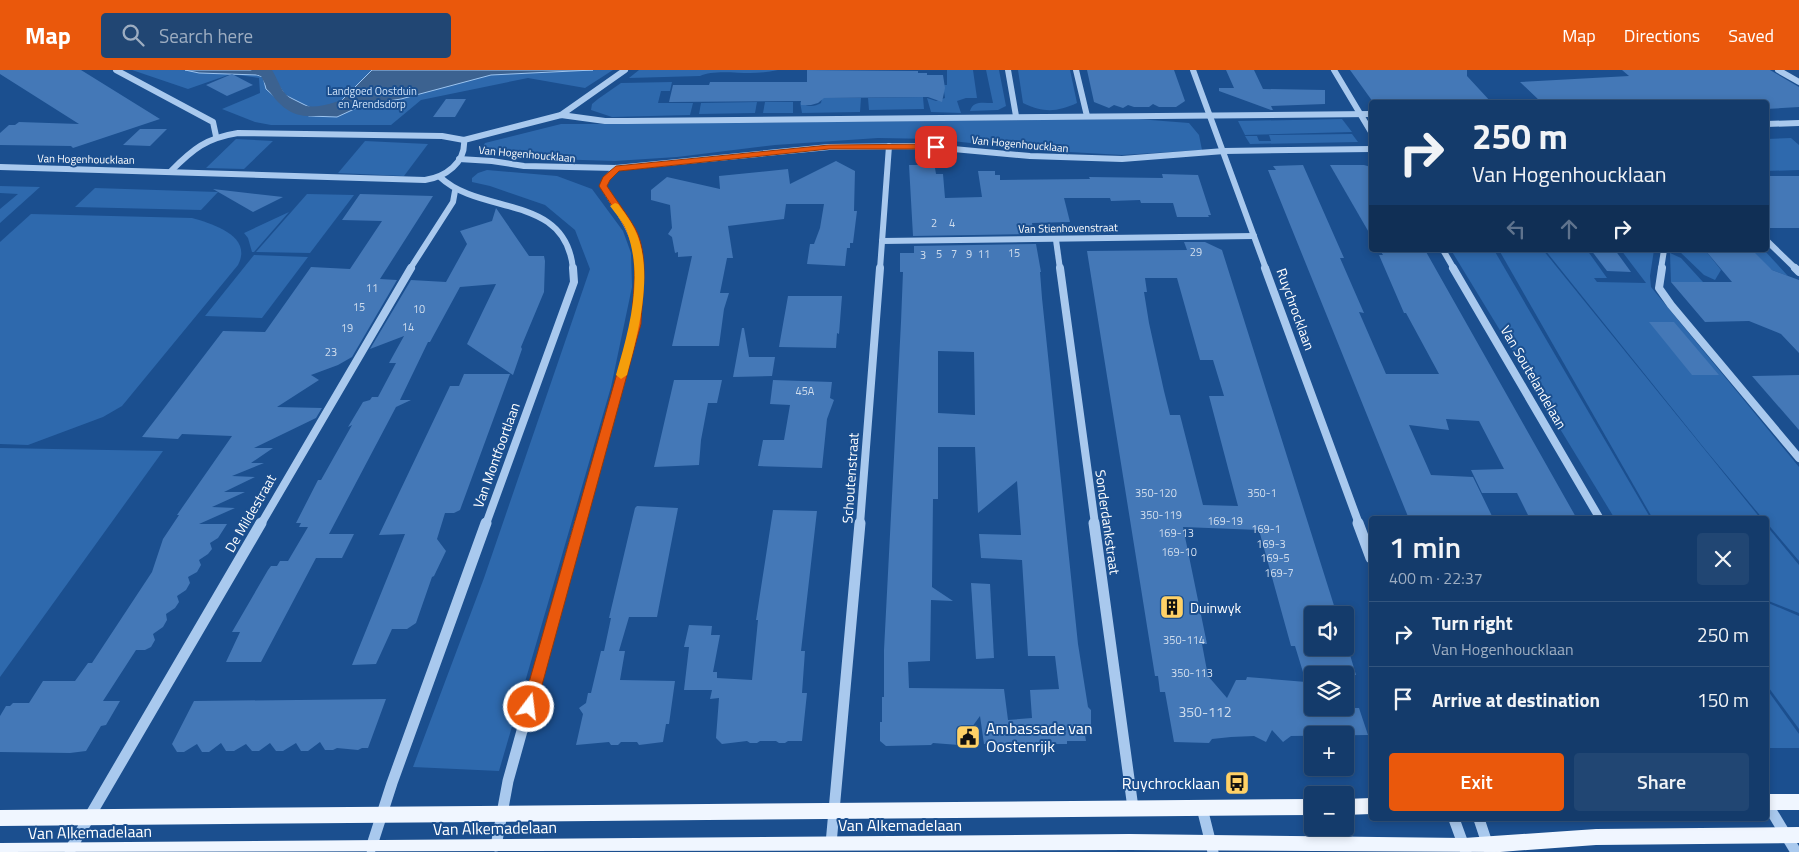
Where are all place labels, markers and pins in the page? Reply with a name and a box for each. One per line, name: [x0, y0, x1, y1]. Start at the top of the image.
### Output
pin: [915, 126, 957, 168]
building icon: Duinwyk: [1159, 594, 1185, 620]
place label: Duinwyk: [1190, 597, 1241, 618]
place label: Ambassade van Oostenrijk: [986, 716, 1092, 758]
public building icon: Ambassade van Oostenrijk: [955, 724, 981, 750]
bus stop icon: Ruychrocklaan: [1224, 770, 1250, 796]
place label: Ruychrocklaan: [1122, 771, 1220, 795]

